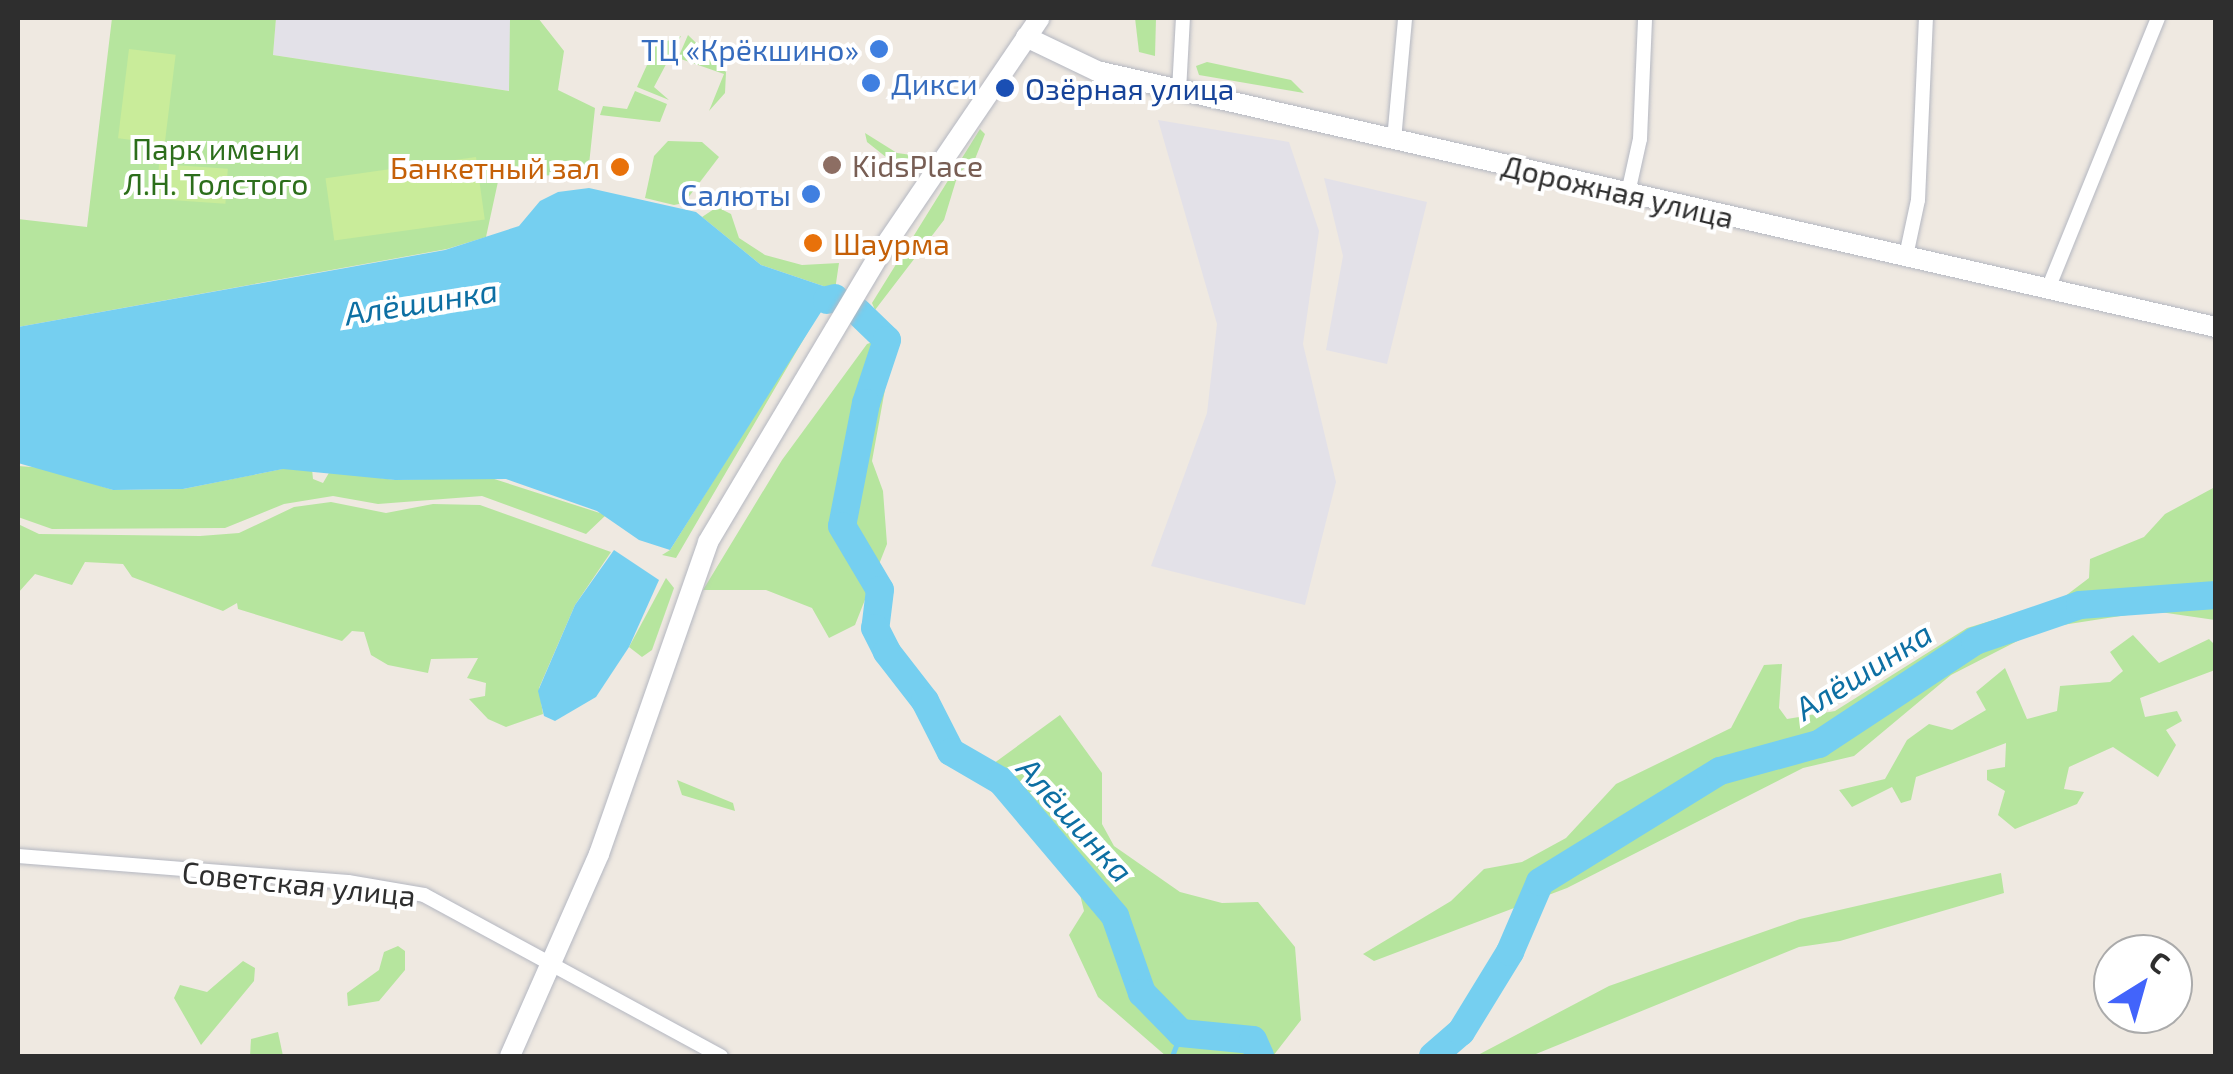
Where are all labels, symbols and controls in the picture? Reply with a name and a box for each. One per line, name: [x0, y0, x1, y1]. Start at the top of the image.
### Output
place label: ТЦ «Крёкшино»: [641, 31, 859, 67]
marker: ТЦ «Крёкшино»: [868, 38, 890, 60]
place label: Дикси: [891, 65, 978, 101]
place label: Озёрная улица: [1025, 70, 1234, 106]
marker: Дикси: [860, 72, 882, 94]
marker: Озёрная улица: [994, 77, 1016, 99]
park label: Парк имени Л.Н. Толстого: [124, 130, 308, 200]
place label: KidsPlace: [852, 147, 983, 183]
street label: Дорожная улица: [1499, 147, 1737, 235]
place label: Банкетный зал: [390, 149, 600, 185]
marker: KidsPlace: [821, 154, 843, 176]
marker: Банкетный зал: [609, 156, 631, 178]
place label: Салюты: [680, 176, 791, 212]
marker: Салюты: [800, 183, 822, 205]
place label: Шаурма: [833, 225, 950, 261]
marker: Шаурма: [802, 232, 824, 254]
water label: Алёшинка: [342, 270, 500, 332]
water label: Алёшинка: [1787, 613, 1939, 727]
water label: Алёшинка: [1010, 749, 1142, 889]
street label: Советская улица: [180, 853, 418, 913]
north arrow: [2093, 934, 2193, 1034]
text: С: [2143, 943, 2177, 980]

